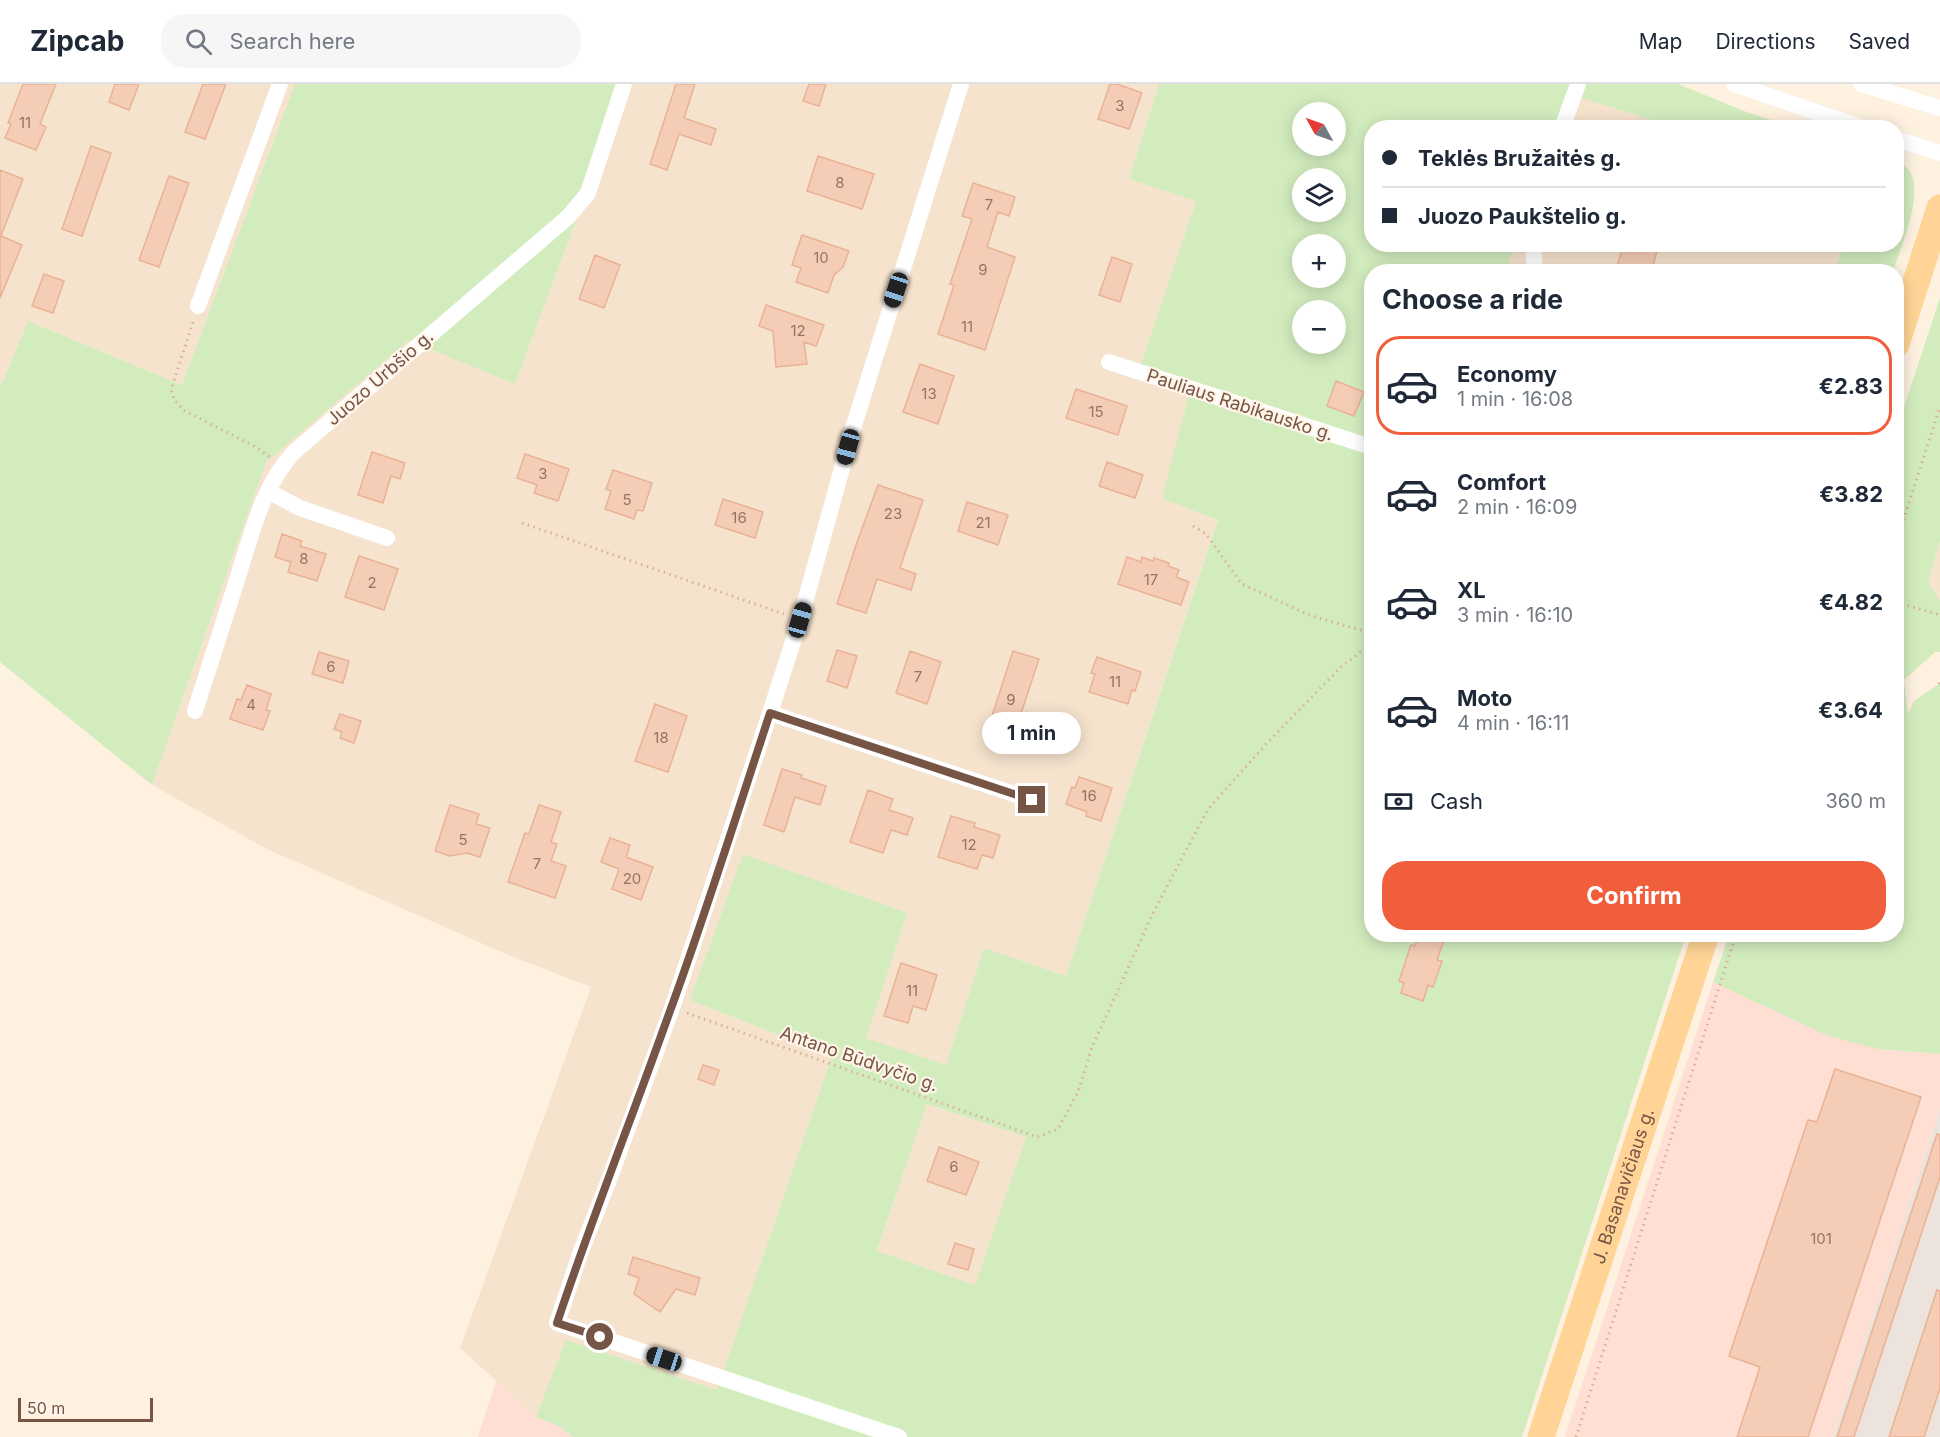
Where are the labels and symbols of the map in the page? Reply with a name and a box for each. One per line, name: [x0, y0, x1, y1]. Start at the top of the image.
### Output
house number: 3: [1115, 96, 1125, 115]
north arrow: [1292, 102, 1346, 156]
house number: 11: [19, 113, 31, 132]
house number: 8: [835, 173, 845, 192]
house number: 7: [985, 195, 993, 214]
house number: 10: [813, 248, 829, 267]
house number: 9: [978, 260, 988, 279]
car: [882, 270, 910, 310]
house number: 11: [961, 317, 973, 336]
house number: 12: [790, 321, 806, 340]
street label: Juozo Urbšio g.: [322, 326, 437, 430]
street label: Pauliaus Rabikausko g.: [1144, 364, 1336, 445]
house number: 13: [921, 384, 937, 403]
house number: 15: [1088, 402, 1104, 421]
car: [835, 427, 861, 467]
house number: 3: [538, 464, 548, 483]
house number: 5: [622, 490, 632, 509]
house number: 23: [884, 504, 902, 523]
house number: 16: [731, 508, 747, 527]
house number: 21: [975, 513, 991, 532]
house number: 8: [299, 549, 309, 568]
house number: 17: [1144, 570, 1158, 589]
house number: 2: [367, 573, 377, 592]
car: [786, 600, 814, 640]
house number: 6: [326, 657, 336, 676]
house number: 7: [914, 667, 922, 686]
house number: 11: [1109, 672, 1121, 691]
house number: 9: [1006, 690, 1016, 709]
house number: 4: [246, 695, 256, 714]
callout: 1 min: [982, 713, 1082, 755]
house number: 18: [653, 728, 669, 747]
route end: [1018, 786, 1045, 813]
house number: 16: [1081, 786, 1097, 805]
house number: 5: [458, 830, 468, 849]
house number: 12: [961, 835, 977, 854]
house number: 7: [533, 854, 541, 873]
house number: 20: [623, 869, 641, 888]
house number: 11: [906, 981, 918, 1000]
street label: Antano Būdvyčio g.: [777, 1022, 941, 1095]
street label: J. Basanavičiaus g.: [1587, 1105, 1658, 1267]
house number: 6: [949, 1157, 959, 1176]
house number: 101: [1810, 1229, 1832, 1248]
route start: [586, 1323, 613, 1350]
car: [644, 1345, 684, 1373]
scale bar: [18, 1395, 153, 1422]

